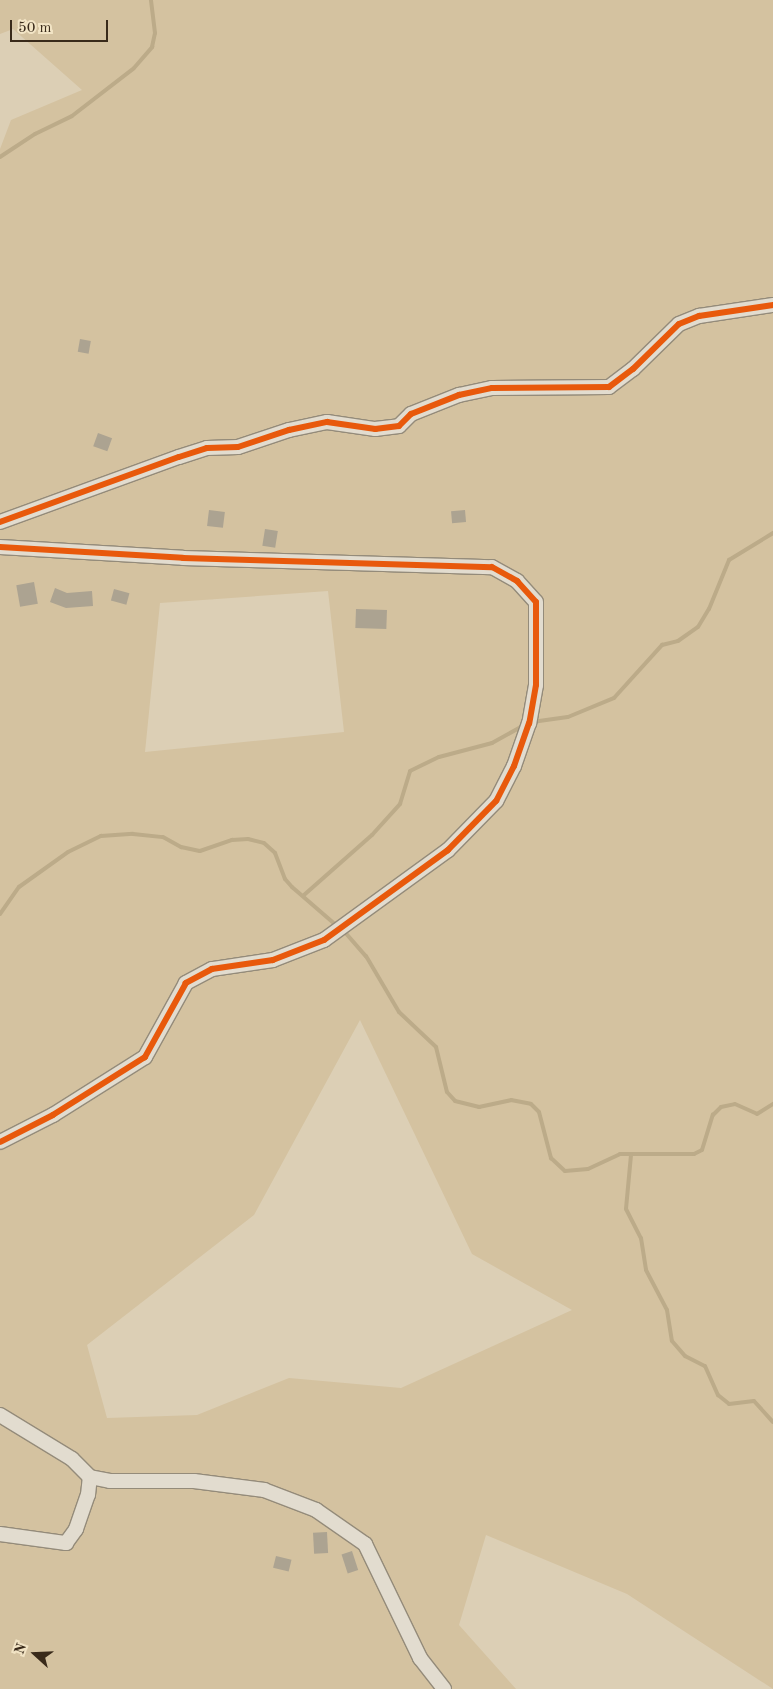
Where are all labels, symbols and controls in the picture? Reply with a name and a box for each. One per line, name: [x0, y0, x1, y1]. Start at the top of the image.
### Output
scale bar: [12, 10, 110, 42]
text: 50 m: [18, 21, 52, 36]
north arrow: [10, 1629, 60, 1679]
text: N: [12, 1641, 29, 1656]

